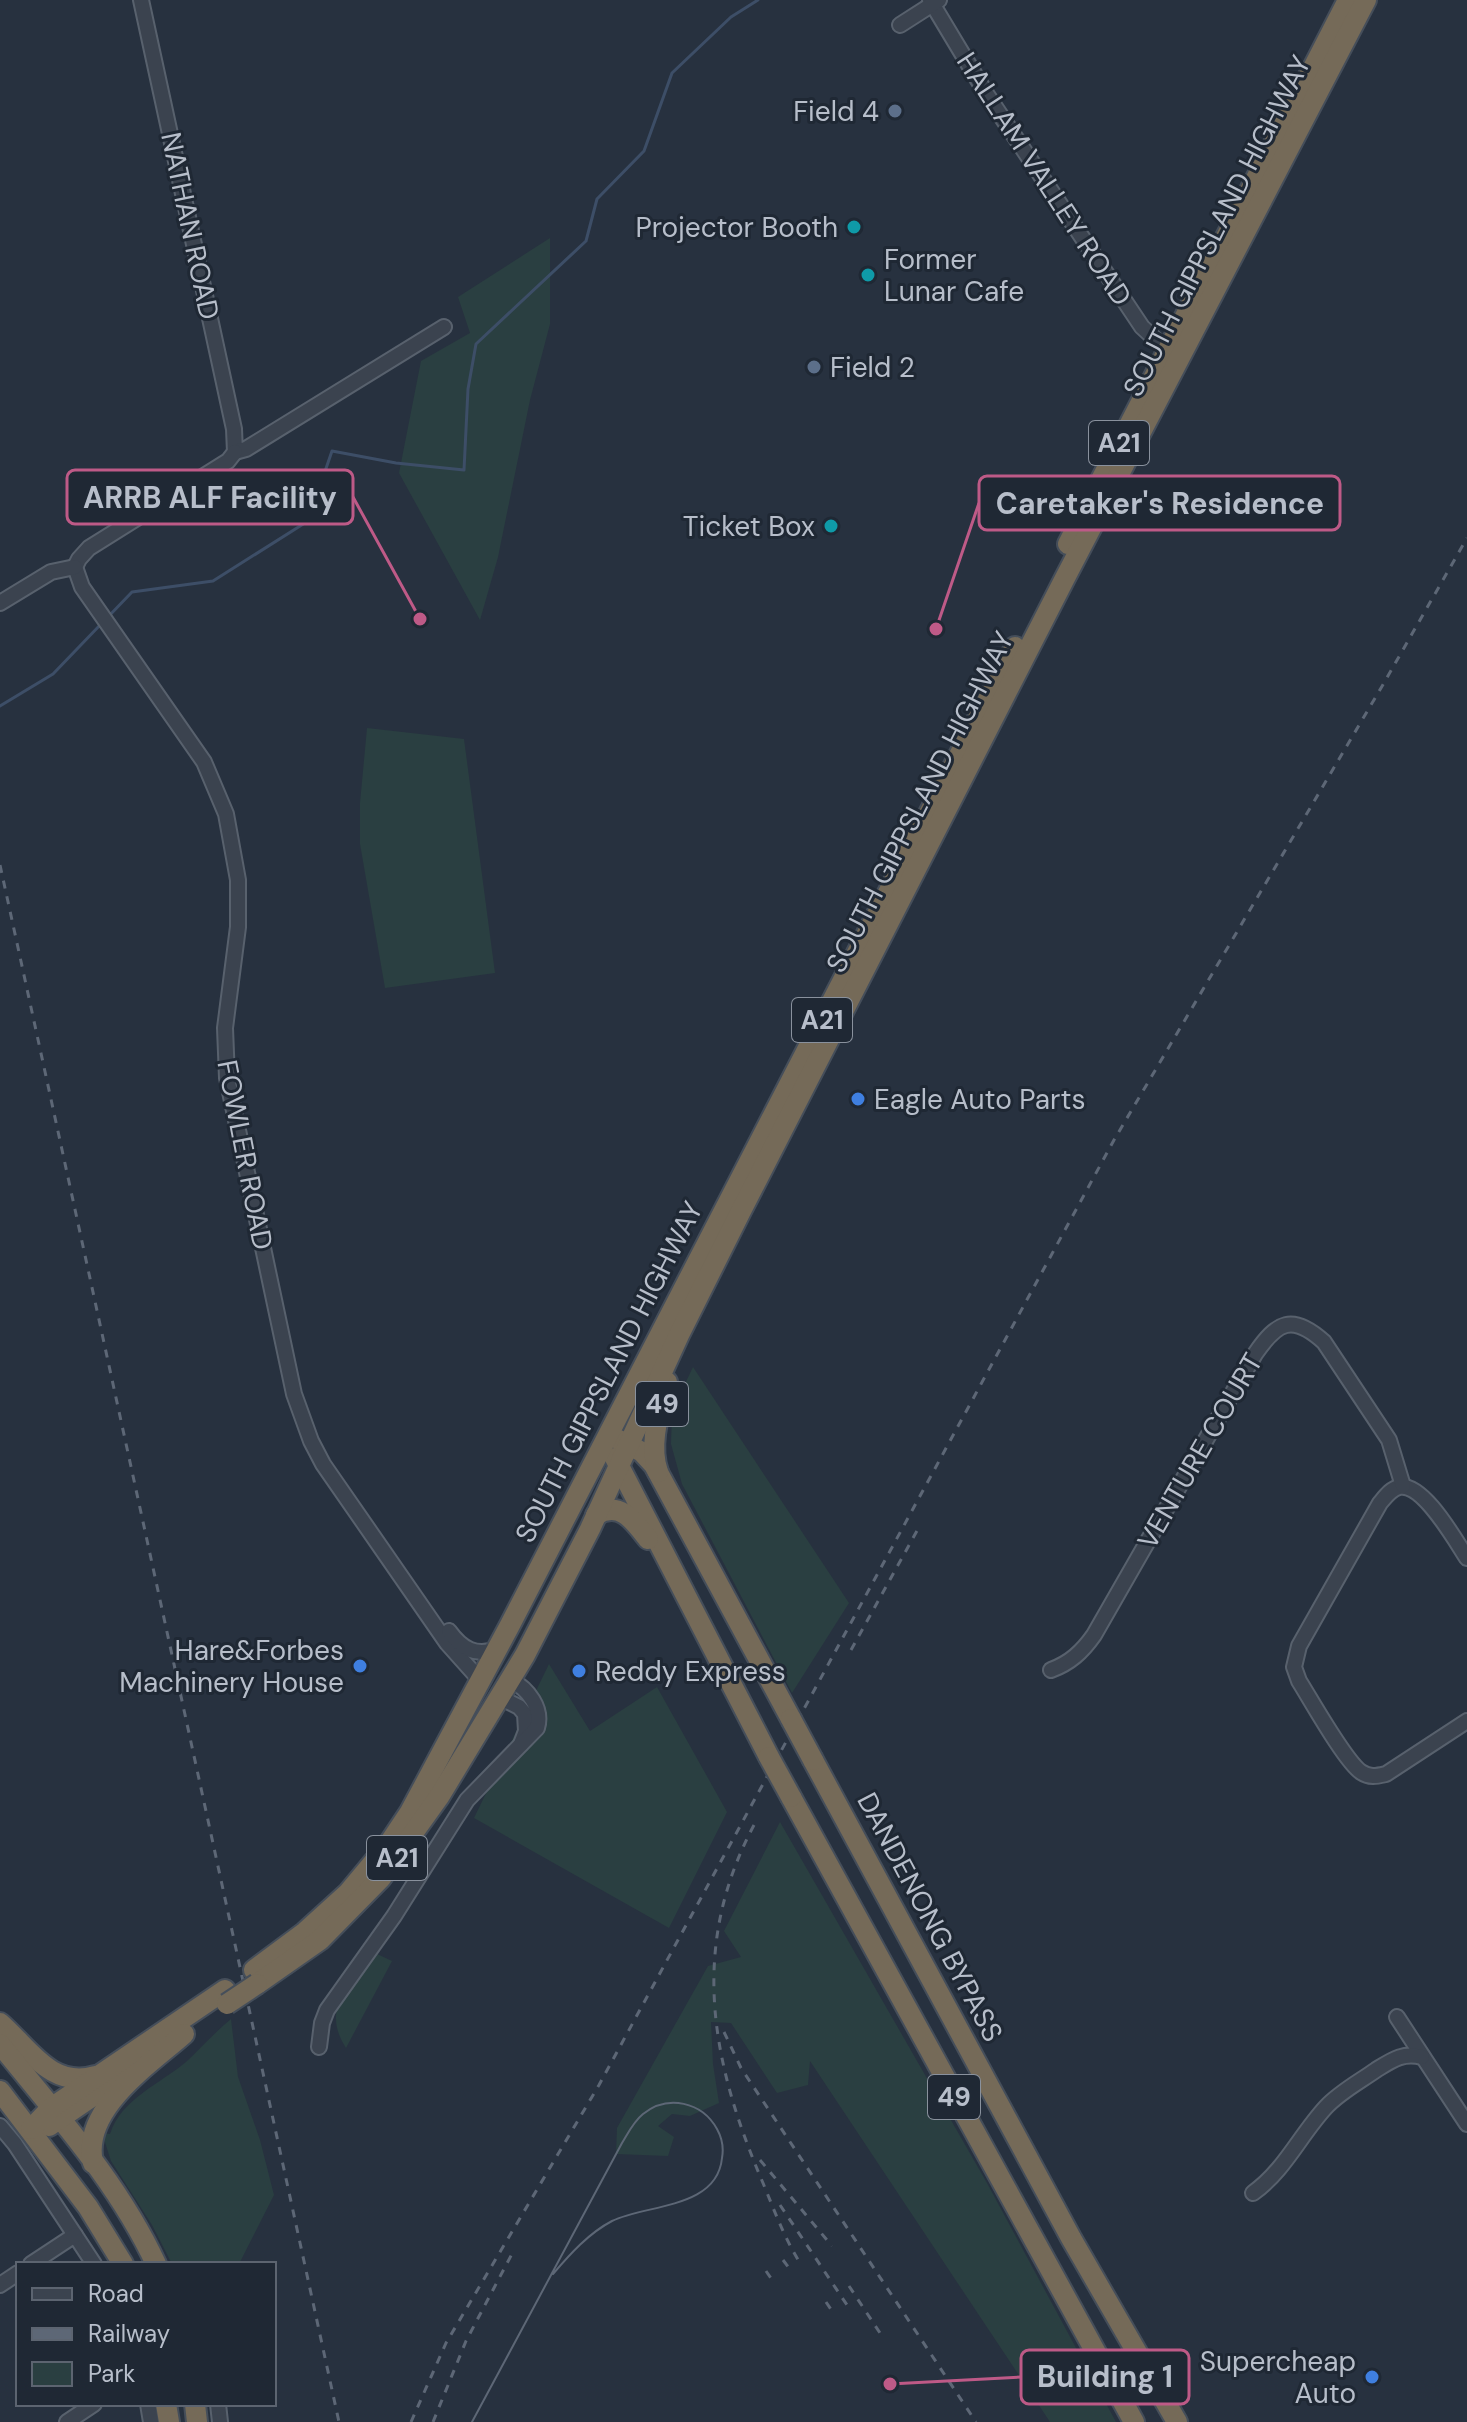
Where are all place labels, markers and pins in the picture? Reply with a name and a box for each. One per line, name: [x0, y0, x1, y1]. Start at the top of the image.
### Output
place label: Field 4: [793, 93, 879, 130]
marker: Field 4: [886, 102, 904, 120]
place label: Projector Booth: [635, 209, 838, 246]
marker: Projector Booth: [845, 218, 863, 236]
place label: Former Lunar Cafe: [884, 241, 1024, 310]
marker: Former Lunar Cafe: [859, 266, 877, 284]
place label: Field 2: [830, 349, 915, 386]
marker: Field 2: [805, 358, 823, 376]
callout: ARRB ALF Facility: [67, 470, 353, 524]
callout: Caretaker's Residence: [979, 476, 1340, 530]
place label: Ticket Box: [683, 508, 815, 545]
marker: Ticket Box: [822, 517, 840, 535]
place label: Eagle Auto Parts: [874, 1081, 1085, 1118]
marker: Eagle Auto Parts: [849, 1090, 867, 1108]
place label: Hare&Forbes Machinery House: [119, 1632, 344, 1701]
place label: Reddy Express: [595, 1653, 786, 1690]
marker: Hare&Forbes Machinery House: [351, 1657, 369, 1675]
marker: Reddy Express: [570, 1662, 588, 1680]
place label: Supercheap Auto: [1200, 2343, 1356, 2412]
callout: Building 1: [1021, 2350, 1189, 2404]
marker: Supercheap Auto: [1363, 2368, 1381, 2386]

